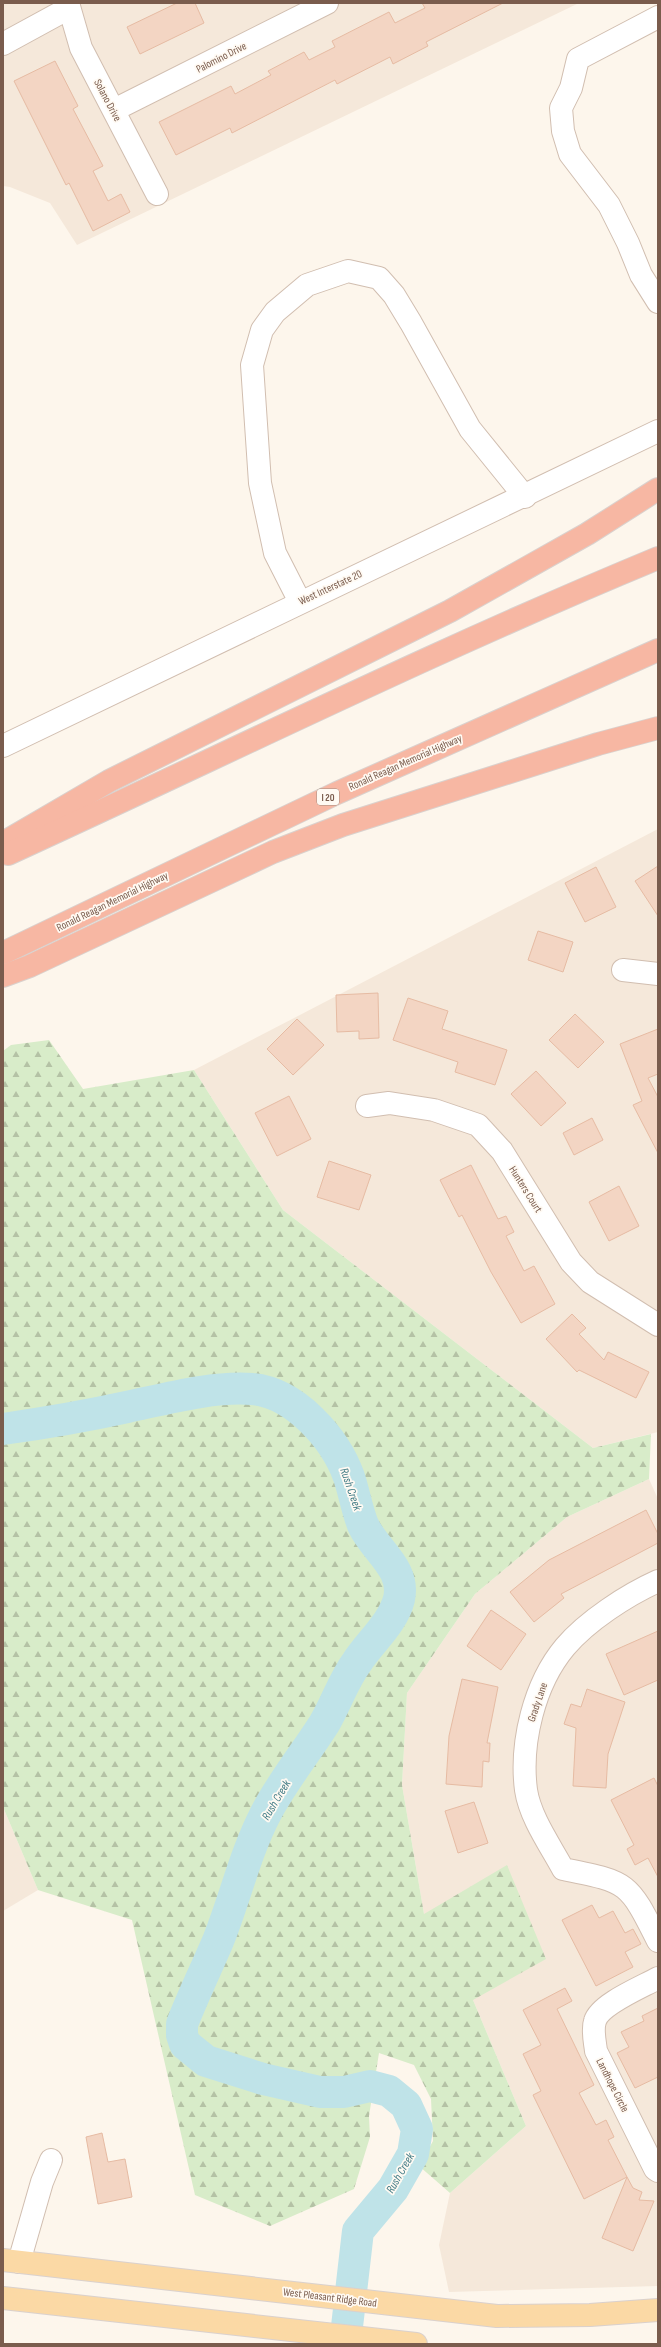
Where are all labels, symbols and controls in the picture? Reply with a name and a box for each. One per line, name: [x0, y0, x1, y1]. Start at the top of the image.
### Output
street label: Palomino Drive: [194, 39, 249, 76]
street label: Solano Drive: [91, 77, 124, 124]
street label: West Interstate 20: [296, 567, 364, 608]
street label: Ronald Reagan Memorial Highway: [347, 731, 464, 793]
road number: I 20: [317, 789, 339, 805]
street label: Ronald Reagan Memorial Highway: [54, 868, 171, 934]
street label: Hunters Court: [506, 1164, 545, 1215]
water label: Rush Creek: [336, 1466, 365, 1513]
street label: Grady Lane: [525, 1681, 550, 1724]
water label: Rush Creek: [259, 1777, 294, 1823]
street label: Landhope Circle: [593, 2056, 632, 2114]
water label: Rush Creek: [383, 2150, 418, 2196]
street label: West Pleasant Ridge Road: [282, 2285, 378, 2310]

